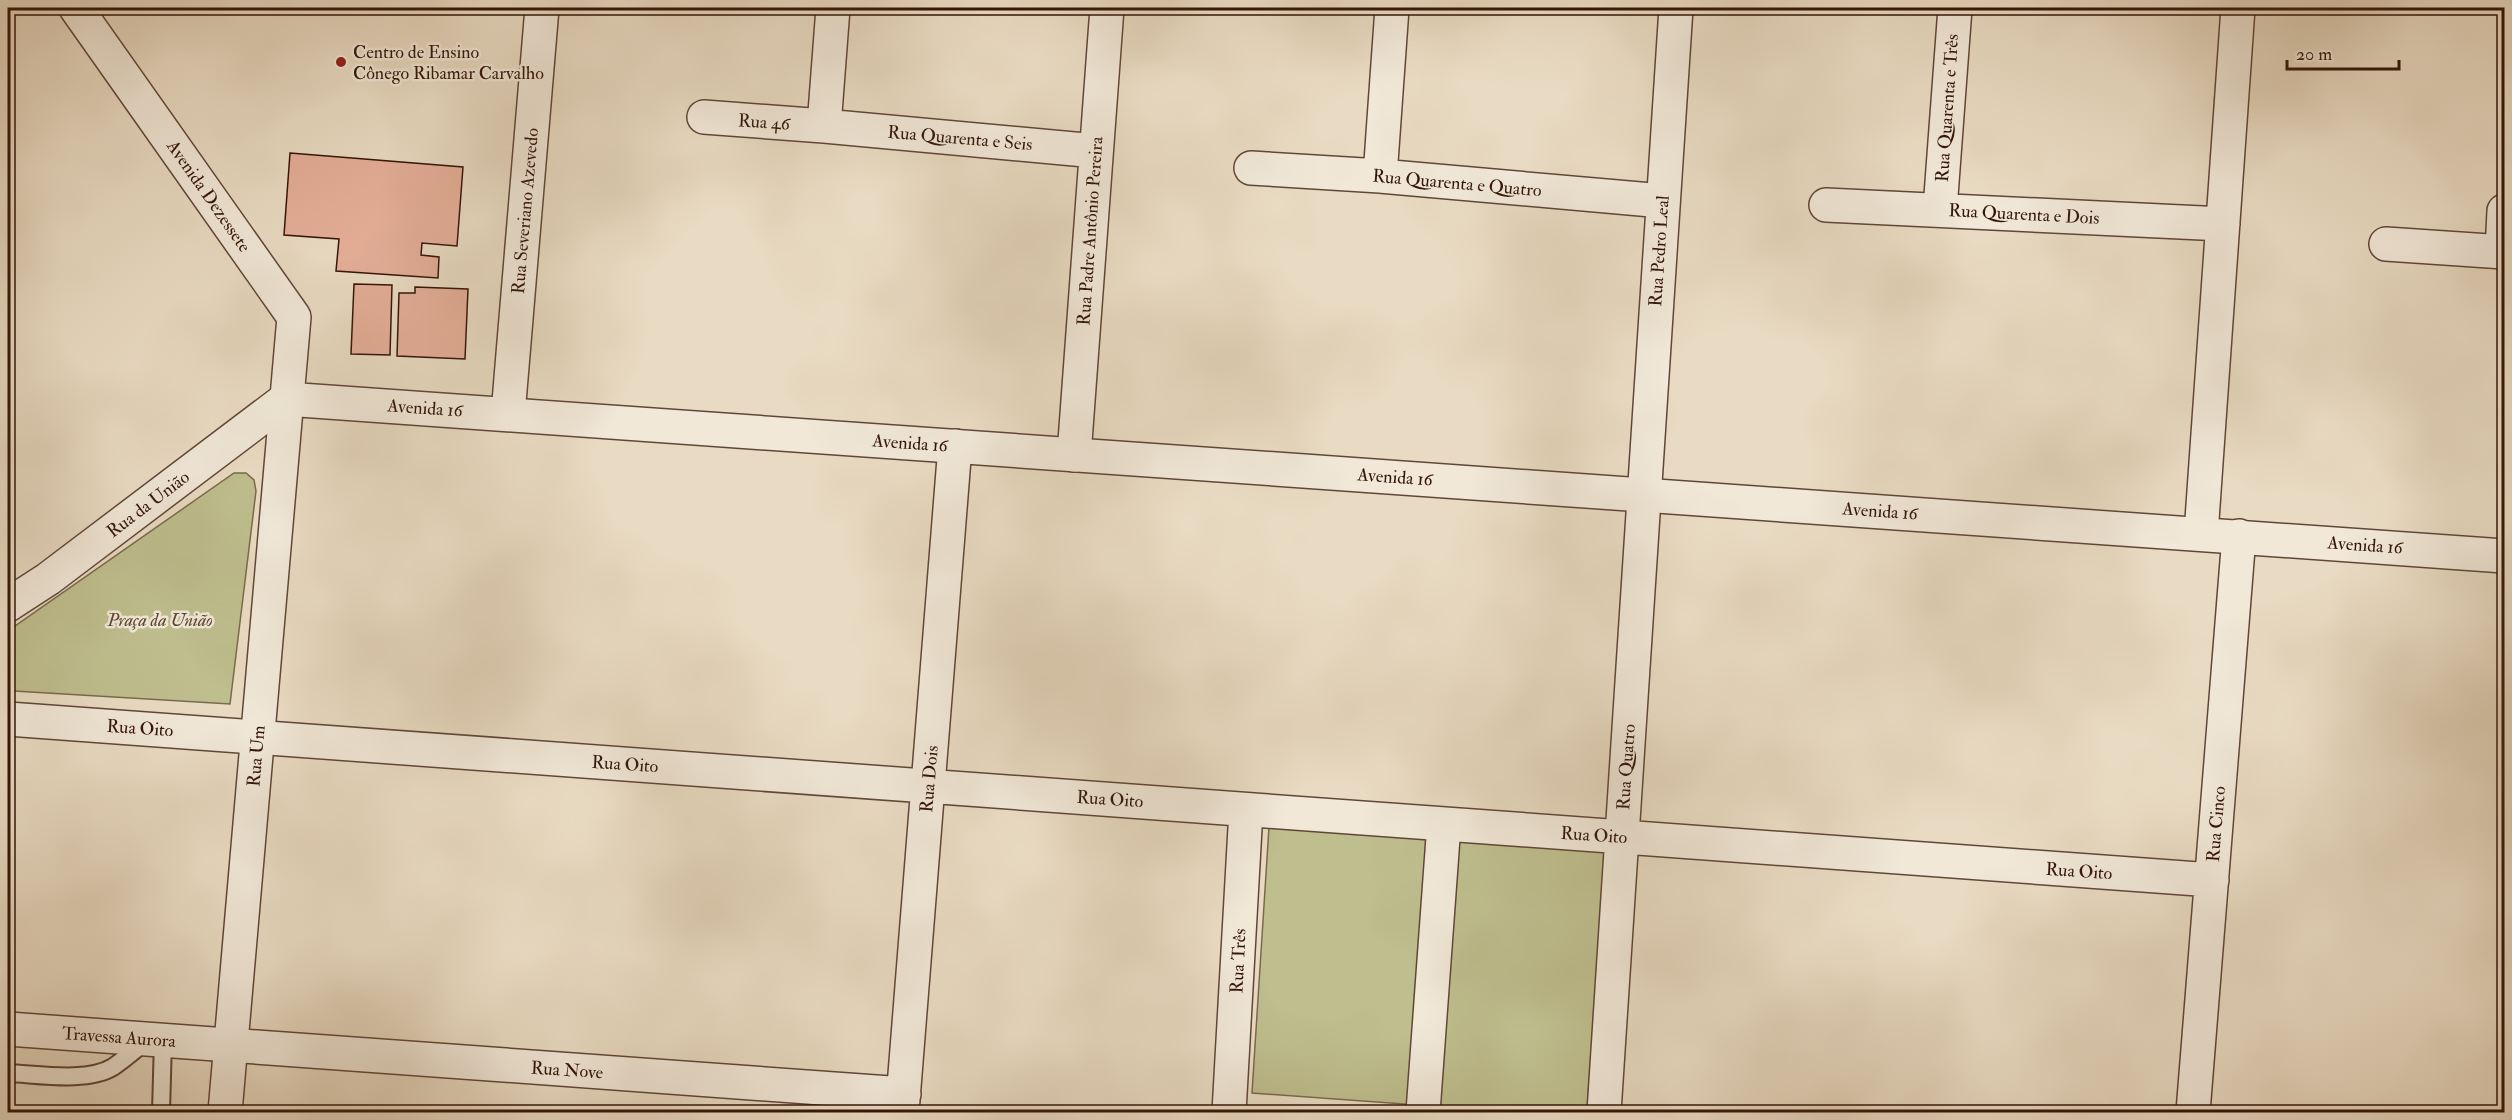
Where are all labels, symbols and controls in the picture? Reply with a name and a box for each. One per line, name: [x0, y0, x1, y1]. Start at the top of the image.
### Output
street label: Rua Quarenta e Três: [1931, 33, 1964, 183]
scale bar: [2287, 33, 2400, 71]
place label: Centro de Ensino Cônego Ribamar Carvalho: [353, 41, 544, 85]
text: 20 m: [2296, 43, 2332, 66]
marker: Centro de Ensino Cônego Ribamar Carvalho: [334, 55, 348, 69]
street label: Rua 46: [737, 109, 792, 136]
street label: Rua Quarenta e Seis: [887, 121, 1033, 156]
street label: Rua Severiano Azevedo: [507, 127, 544, 295]
street label: Avenida Dezessete: [161, 135, 256, 257]
street label: Rua Padre Antônio Pereira: [1072, 135, 1109, 326]
street label: Rua Quarenta e Quatro: [1371, 165, 1543, 202]
street label: Rua Pedro Leal: [1644, 194, 1675, 307]
street label: Rua Quarenta e Dois: [1948, 199, 2100, 230]
street label: Avenida 16: [385, 394, 464, 423]
street label: Avenida 16: [870, 429, 949, 458]
street label: Avenida 16: [1355, 463, 1434, 492]
street label: Rua da União: [102, 466, 195, 543]
street label: Avenida 16: [1840, 497, 1919, 526]
street label: Avenida 16: [2325, 531, 2404, 560]
park label: Praça da União: [106, 609, 213, 632]
street label: Rua Oito: [106, 715, 174, 742]
street label: Rua Quatro: [1612, 723, 1641, 811]
street label: Rua Um: [242, 724, 271, 788]
street label: Rua Dois: [915, 744, 944, 814]
street label: Rua Oito: [591, 751, 659, 778]
street label: Rua Cinco: [2202, 785, 2231, 863]
street label: Rua Oito: [1076, 786, 1144, 813]
street label: Rua Oito: [1560, 822, 1628, 849]
street label: Rua Oito: [2045, 858, 2113, 885]
street label: Rua Três: [1225, 928, 1252, 994]
street label: Travessa Aurora: [61, 1022, 177, 1053]
street label: Rua Nove: [530, 1056, 604, 1085]

